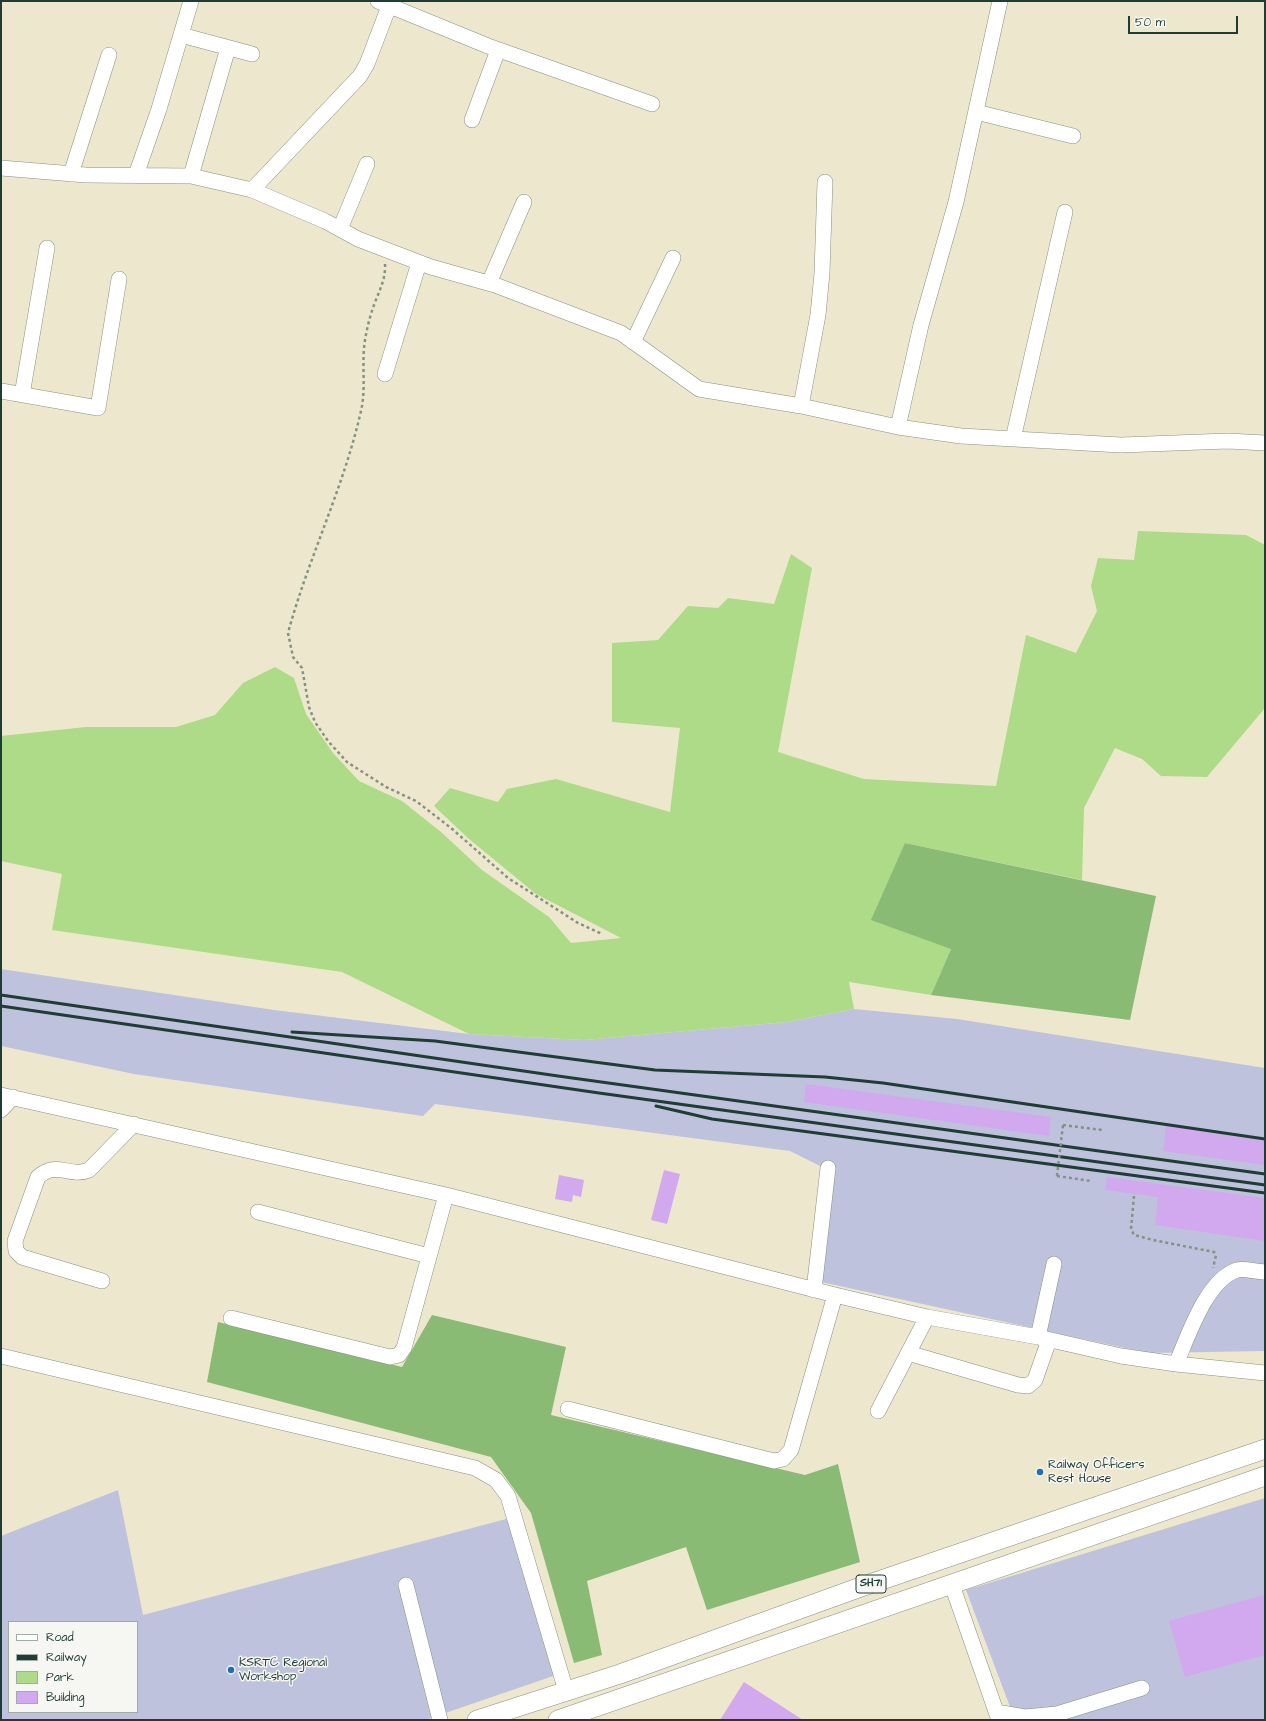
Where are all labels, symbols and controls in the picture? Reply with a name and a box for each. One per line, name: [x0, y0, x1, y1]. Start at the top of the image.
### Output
scale bar: [1130, 8, 1240, 34]
text: 50 m: [1135, 14, 1165, 31]
place label: Railway Officers Rest House: [1048, 1458, 1144, 1486]
marker: Railway Officers Rest House: [1035, 1467, 1045, 1477]
road number: SH71: [856, 1575, 886, 1593]
legend: [8, 1621, 138, 1713]
text: Road: [46, 1629, 74, 1646]
text: Railway: [46, 1649, 87, 1666]
place label: KSRTC Regional Workshop: [239, 1656, 327, 1684]
marker: KSRTC Regional Workshop: [226, 1665, 236, 1675]
text: Park: [46, 1669, 74, 1686]
text: Building: [46, 1689, 84, 1706]

